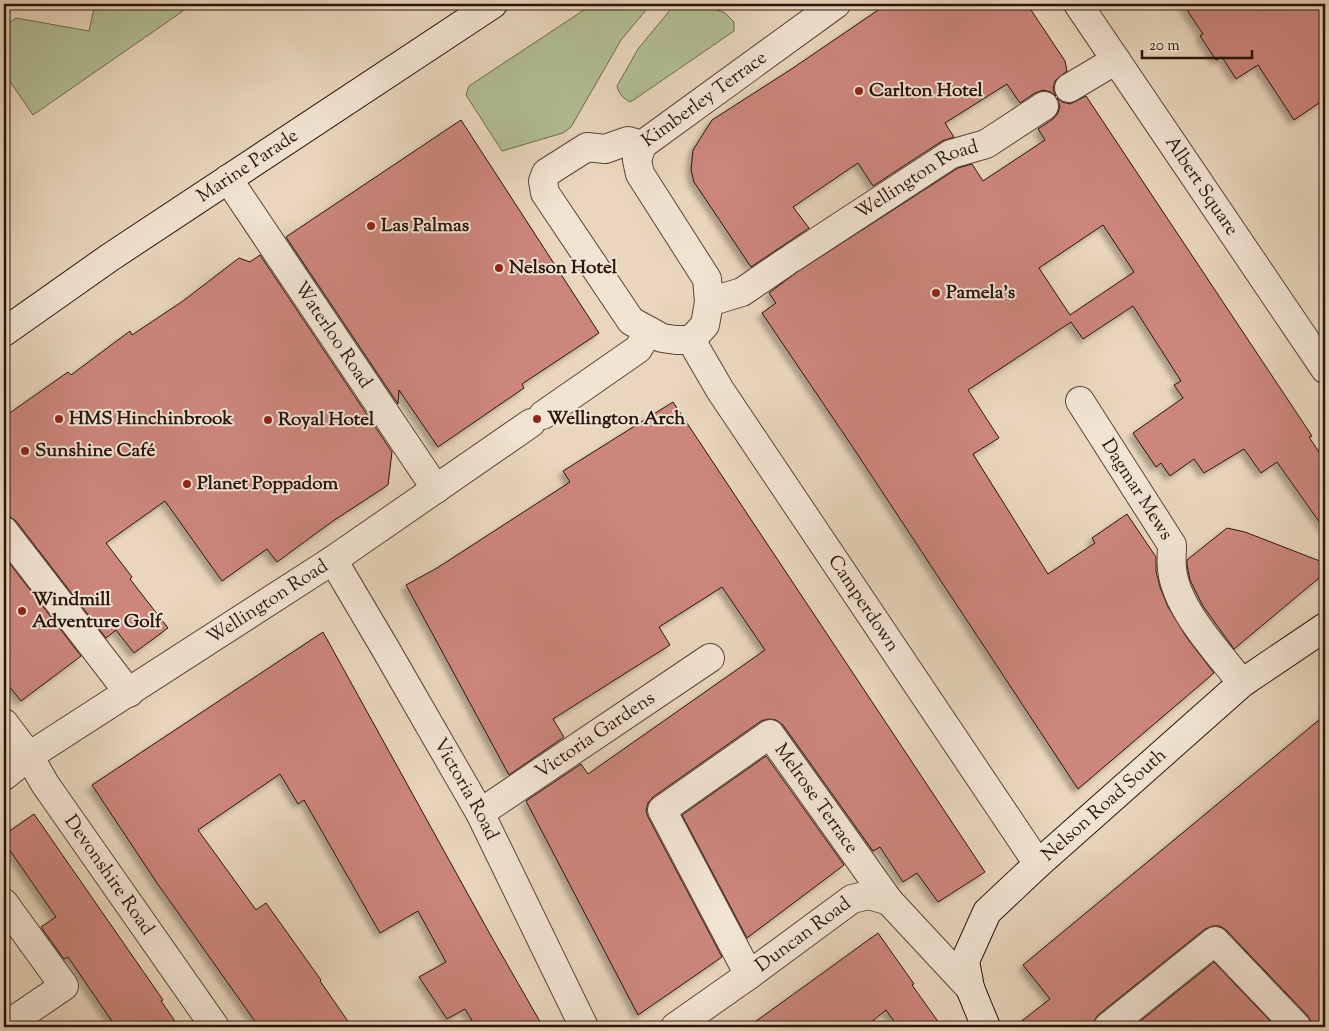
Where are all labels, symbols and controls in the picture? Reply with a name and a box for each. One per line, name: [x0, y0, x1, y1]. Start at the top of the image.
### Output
scale bar: [1142, 28, 1252, 60]
text: 20 m: [1149, 36, 1180, 57]
street label: Kimberley Terrace: [636, 45, 773, 154]
place label: Carlton Hotel: [869, 78, 983, 105]
marker: Carlton Hotel: [853, 85, 865, 97]
street label: Marine Parade: [192, 123, 304, 210]
street label: Albert Square: [1158, 131, 1245, 242]
street label: Wellington Road: [850, 133, 982, 226]
place label: Las Palmas: [381, 213, 470, 240]
marker: Las Palmas: [365, 220, 377, 232]
place label: Nelson Hotel: [509, 255, 618, 282]
marker: Nelson Hotel: [493, 262, 505, 274]
street label: Waterloo Road: [287, 276, 379, 394]
place label: Pamela's: [946, 280, 1016, 307]
marker: Pamela's: [930, 287, 942, 299]
place label: HMS Hinchinbrook: [69, 406, 233, 433]
place label: Wellington Arch: [547, 406, 686, 433]
place label: Royal Hotel: [278, 407, 375, 434]
marker: HMS Hinchinbrook: [53, 413, 65, 425]
marker: Wellington Arch: [531, 413, 543, 425]
marker: Royal Hotel: [262, 414, 274, 426]
street label: Dagmar Mews: [1094, 433, 1179, 546]
place label: Sunshine Café: [35, 438, 155, 465]
marker: Sunshine Café: [19, 445, 31, 457]
place label: Planet Poppadom: [197, 471, 339, 498]
marker: Planet Poppadom: [181, 478, 193, 490]
street label: Camperdown: [821, 550, 906, 658]
street label: Wellington Road: [202, 553, 334, 651]
place label: Windmill Adventure Golf: [32, 587, 163, 636]
marker: Windmill Adventure Golf: [16, 605, 28, 617]
street label: Victoria Gardens: [530, 685, 661, 786]
street label: Victoria Road: [426, 733, 505, 845]
street label: Melrose Terrace: [767, 738, 865, 859]
street label: Nelson Road South: [1036, 742, 1173, 868]
street label: Devonshire Road: [57, 810, 161, 941]
street label: Duncan Road: [750, 890, 857, 979]

